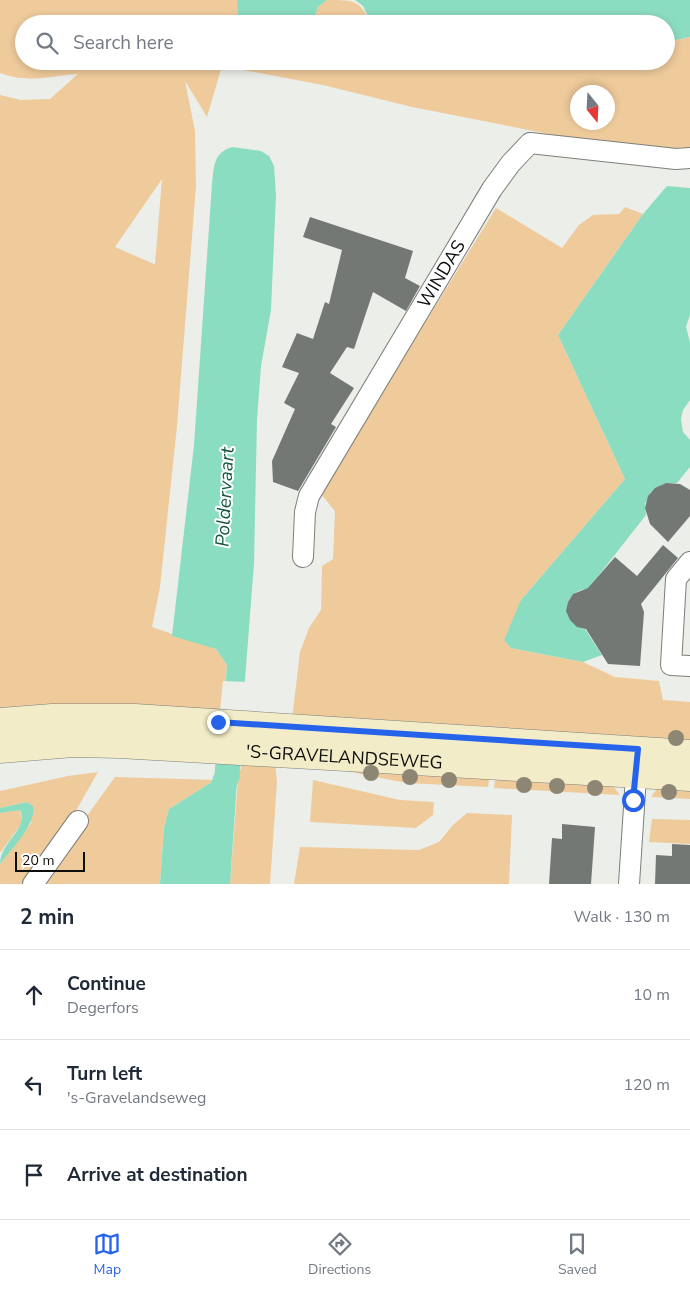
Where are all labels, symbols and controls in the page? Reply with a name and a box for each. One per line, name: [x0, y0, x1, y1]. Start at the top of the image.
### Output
search box: [15, 15, 675, 70]
icon: search: [33, 29, 61, 57]
text: Search here: [73, 30, 174, 56]
north arrow: [570, 85, 615, 130]
street label: WINDAS: [412, 236, 471, 312]
water label: Poldervaart: [209, 445, 241, 548]
route end: [207, 711, 230, 734]
street label: 'S-GRAVELANDSEWEG: [245, 739, 443, 775]
route start: [622, 789, 645, 812]
scale bar: [15, 849, 85, 872]
text: 20 m: [22, 851, 54, 870]
text: 2 min: [20, 903, 74, 931]
text: Walk · 130 m: [574, 906, 670, 928]
text: Continue: [67, 971, 146, 997]
icon: ahead: [20, 981, 48, 1009]
text: 10 m: [633, 984, 670, 1006]
text: Degerfors: [67, 997, 139, 1019]
text: Turn left: [67, 1061, 142, 1087]
icon: left: [20, 1071, 48, 1099]
text: 120 m: [623, 1074, 670, 1096]
text: 's-Gravelandseweg: [67, 1087, 206, 1109]
icon: arrive: [20, 1161, 48, 1189]
text: Arrive at destination: [67, 1162, 248, 1188]
tab: Map: [93, 1230, 121, 1279]
tab: Directions: [308, 1230, 371, 1279]
tab: Saved: [558, 1230, 597, 1279]

